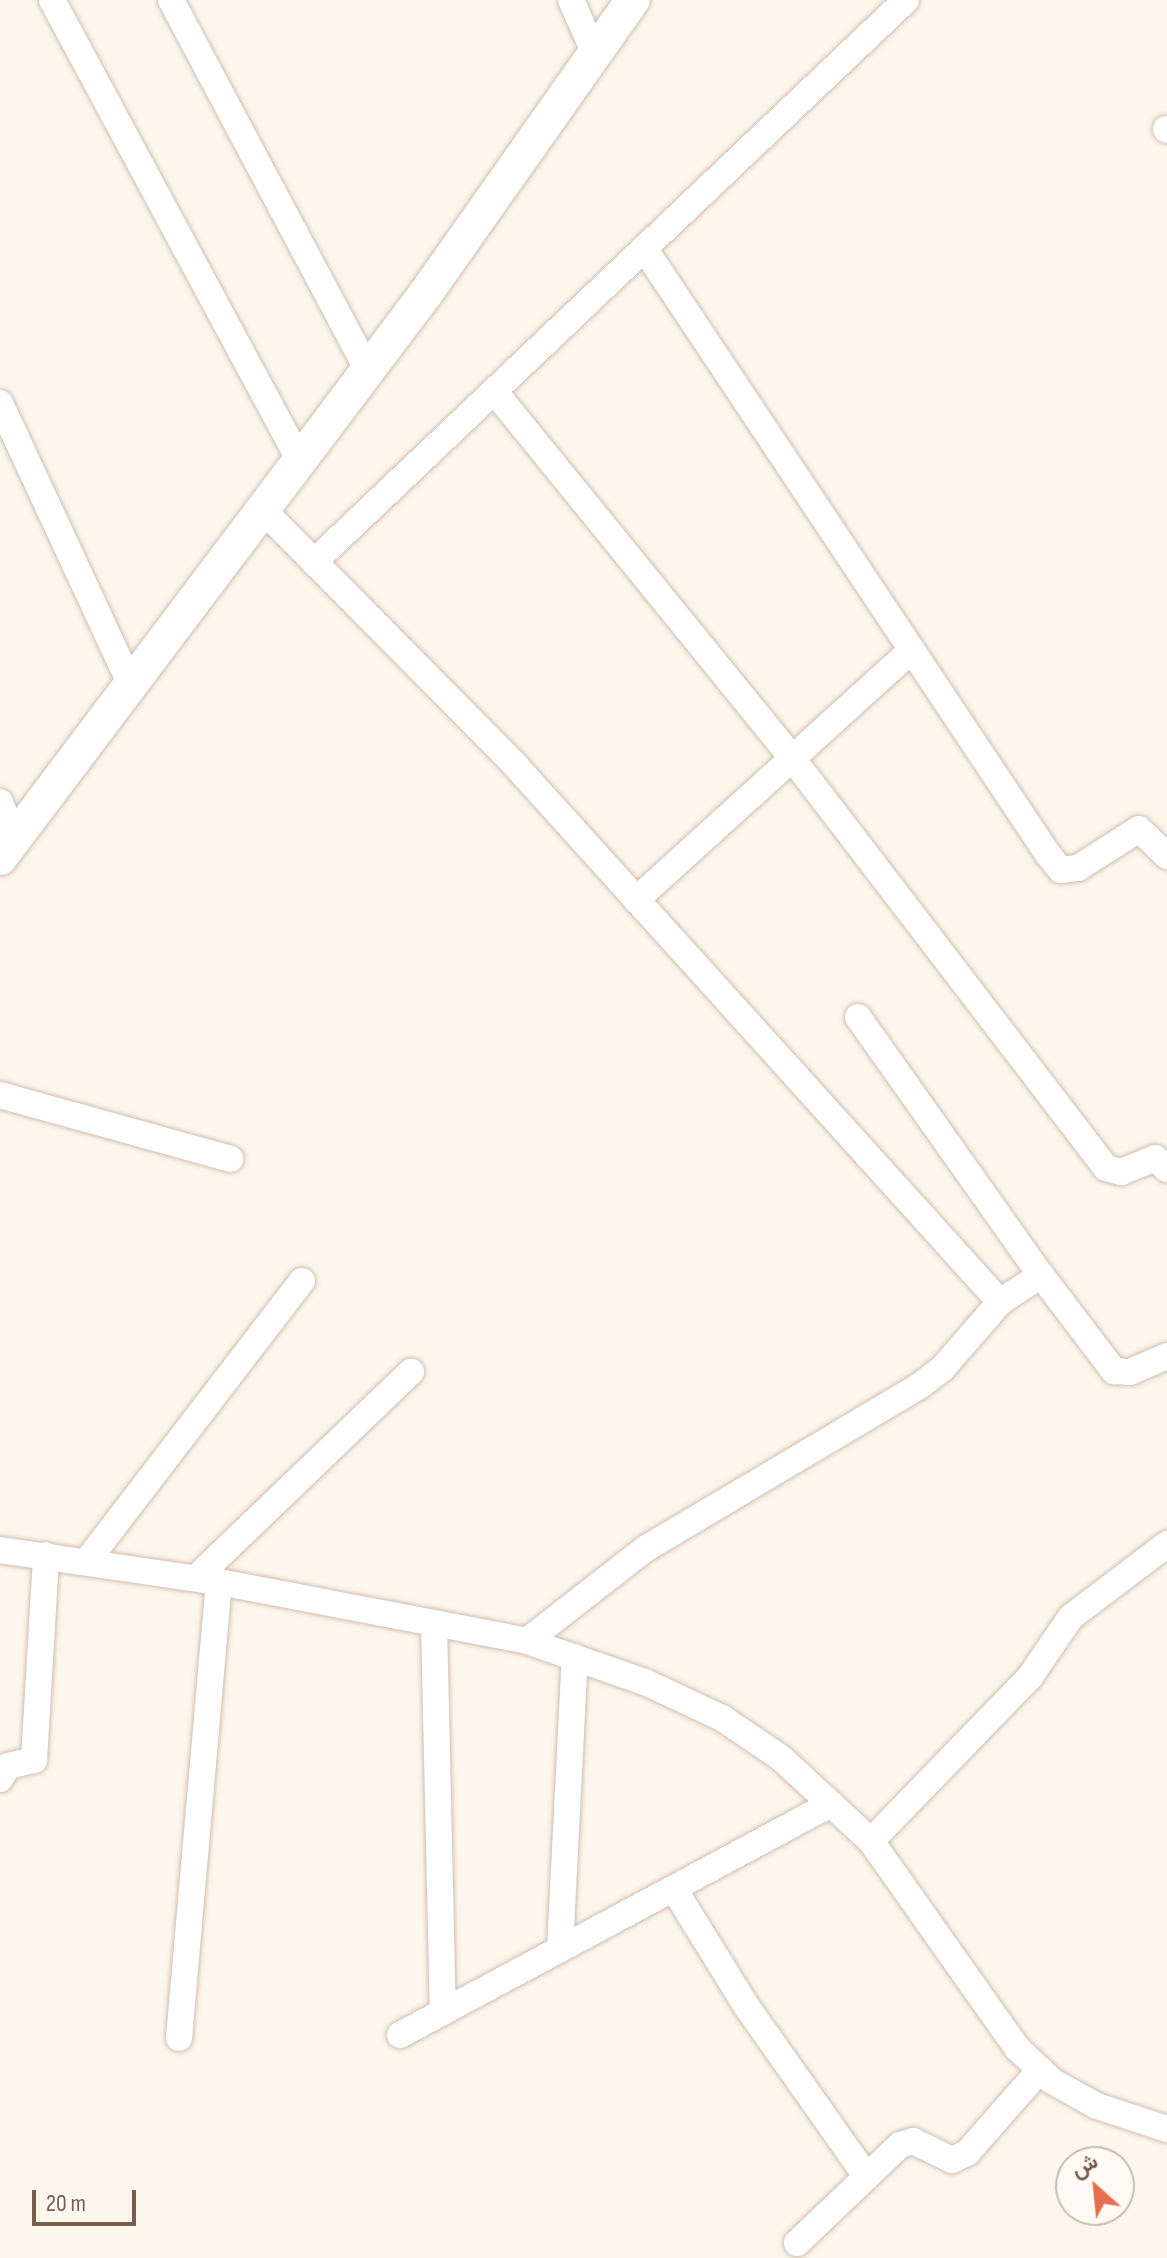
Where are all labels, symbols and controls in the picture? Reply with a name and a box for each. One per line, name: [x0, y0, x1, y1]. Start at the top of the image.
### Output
north arrow: [1055, 2146, 1135, 2226]
text: ش: [1067, 2148, 1103, 2184]
scale bar: [36, 2174, 140, 2224]
text: 20 m: [46, 2189, 86, 2218]

